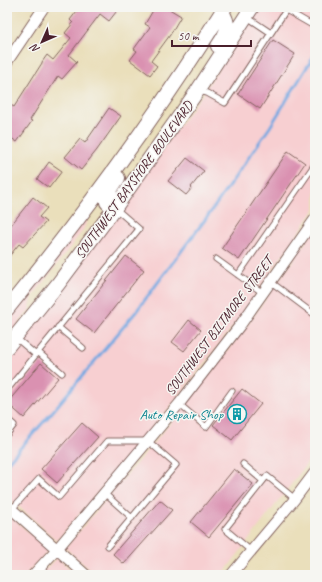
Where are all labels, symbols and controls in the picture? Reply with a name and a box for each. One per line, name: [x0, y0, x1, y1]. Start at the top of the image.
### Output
north arrow: [22, 22, 62, 62]
scale bar: [172, 22, 251, 48]
text: 50 m: [178, 28, 200, 44]
text: N: [26, 40, 42, 56]
street label: SOUTHWEST BAYSHORE BOULEVARD: [71, 96, 198, 262]
street label: SOUTHWEST BILTMORE STREET: [161, 251, 279, 399]
building icon: Auto Repair Shop: [226, 403, 248, 425]
place label: Auto Repair Shop: [140, 406, 224, 423]

